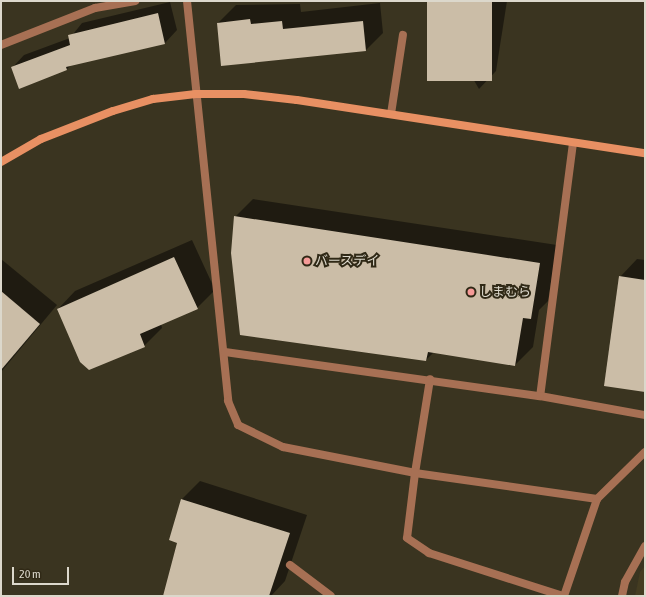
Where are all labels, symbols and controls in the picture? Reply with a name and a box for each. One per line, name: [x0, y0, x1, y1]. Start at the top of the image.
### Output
place label: バースデイ: [315, 253, 380, 269]
marker: バースデイ: [302, 256, 312, 266]
place label: しまむら: [479, 284, 531, 300]
marker: しまむら: [466, 287, 476, 297]
scale bar: [14, 559, 71, 585]
text: 20 m: [19, 567, 41, 581]

